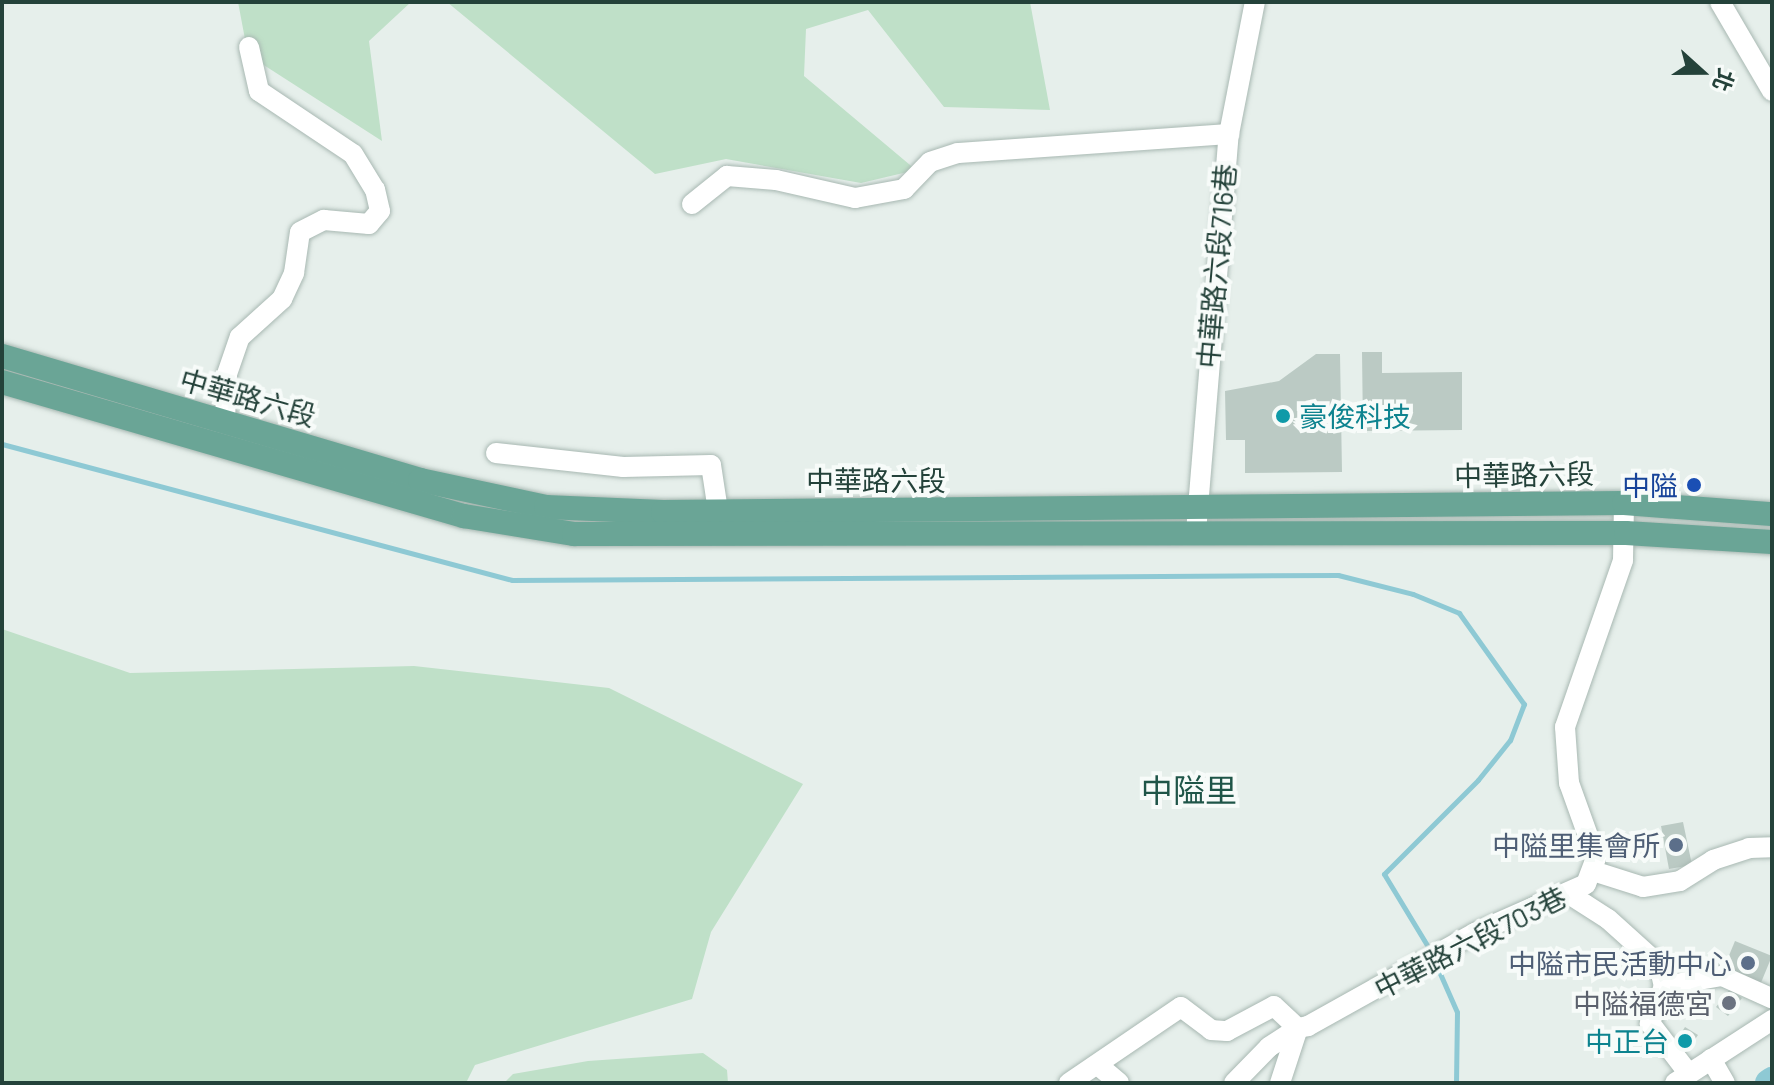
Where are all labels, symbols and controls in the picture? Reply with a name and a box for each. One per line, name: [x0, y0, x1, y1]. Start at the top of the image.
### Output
north arrow: [1662, 32, 1742, 112]
text: 北: [1708, 66, 1740, 96]
street label: 中華路六段716巷: [1190, 162, 1242, 370]
street label: 中華路六段: [176, 362, 320, 432]
place label: 豪俊科技: [1299, 399, 1411, 433]
marker: 豪俊科技: [1274, 407, 1292, 425]
street label: 中華路六段: [1454, 456, 1594, 492]
street label: 中華路六段: [806, 463, 946, 497]
place label: 中隘: [1622, 468, 1678, 502]
marker: 中隘: [1685, 476, 1703, 494]
district label: 中隘里: [1141, 770, 1237, 808]
place label: 中隘里集會所: [1492, 828, 1660, 862]
marker: 中隘里集會所: [1667, 836, 1685, 854]
street label: 中華路六段703巷: [1368, 879, 1572, 1005]
place label: 中隘市民活動中心: [1508, 946, 1732, 980]
marker: 中隘市民活動中心: [1739, 954, 1757, 972]
place label: 中隘福德宮: [1573, 986, 1713, 1020]
marker: 中隘福德宮: [1720, 994, 1738, 1012]
place label: 中正台: [1585, 1024, 1669, 1058]
marker: 中正台: [1676, 1032, 1694, 1050]

